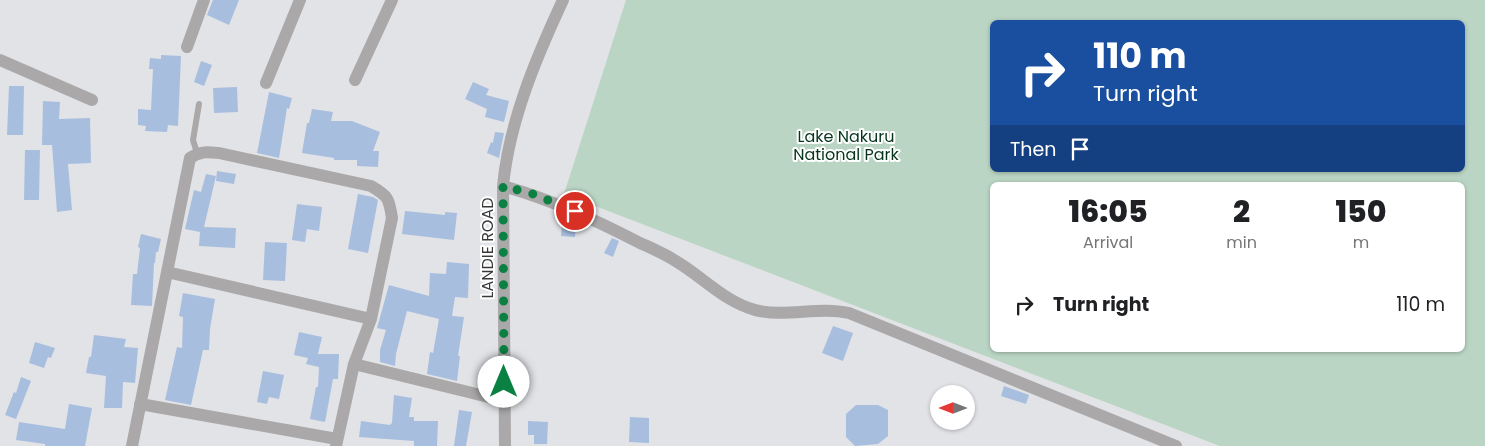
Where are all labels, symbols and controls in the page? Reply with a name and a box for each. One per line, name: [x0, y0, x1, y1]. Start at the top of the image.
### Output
text: 110 m: [1093, 31, 1187, 80]
icon: right: [1010, 40, 1075, 105]
text: Turn right: [1093, 78, 1198, 109]
park label: Lake Nakuru National Park: [793, 125, 900, 166]
icon: arrive: [1066, 135, 1094, 163]
text: Then: [1010, 136, 1056, 163]
pin: [554, 190, 596, 232]
text: 16:05: [1069, 190, 1148, 233]
text: 2: [1233, 190, 1250, 233]
text: 150: [1335, 190, 1386, 233]
street label: LANDIE ROAD: [476, 197, 499, 299]
icon: arrive: [561, 197, 589, 225]
text: Arrival: [1083, 231, 1133, 254]
text: min: [1226, 231, 1257, 254]
text: m: [1353, 231, 1369, 254]
icon: right: [1010, 291, 1038, 319]
text: Turn right: [1053, 291, 1149, 318]
text: 110 m: [1396, 291, 1445, 318]
position arrow: [477, 355, 529, 407]
north arrow: [930, 385, 975, 430]
map controls: [930, 385, 975, 430]

